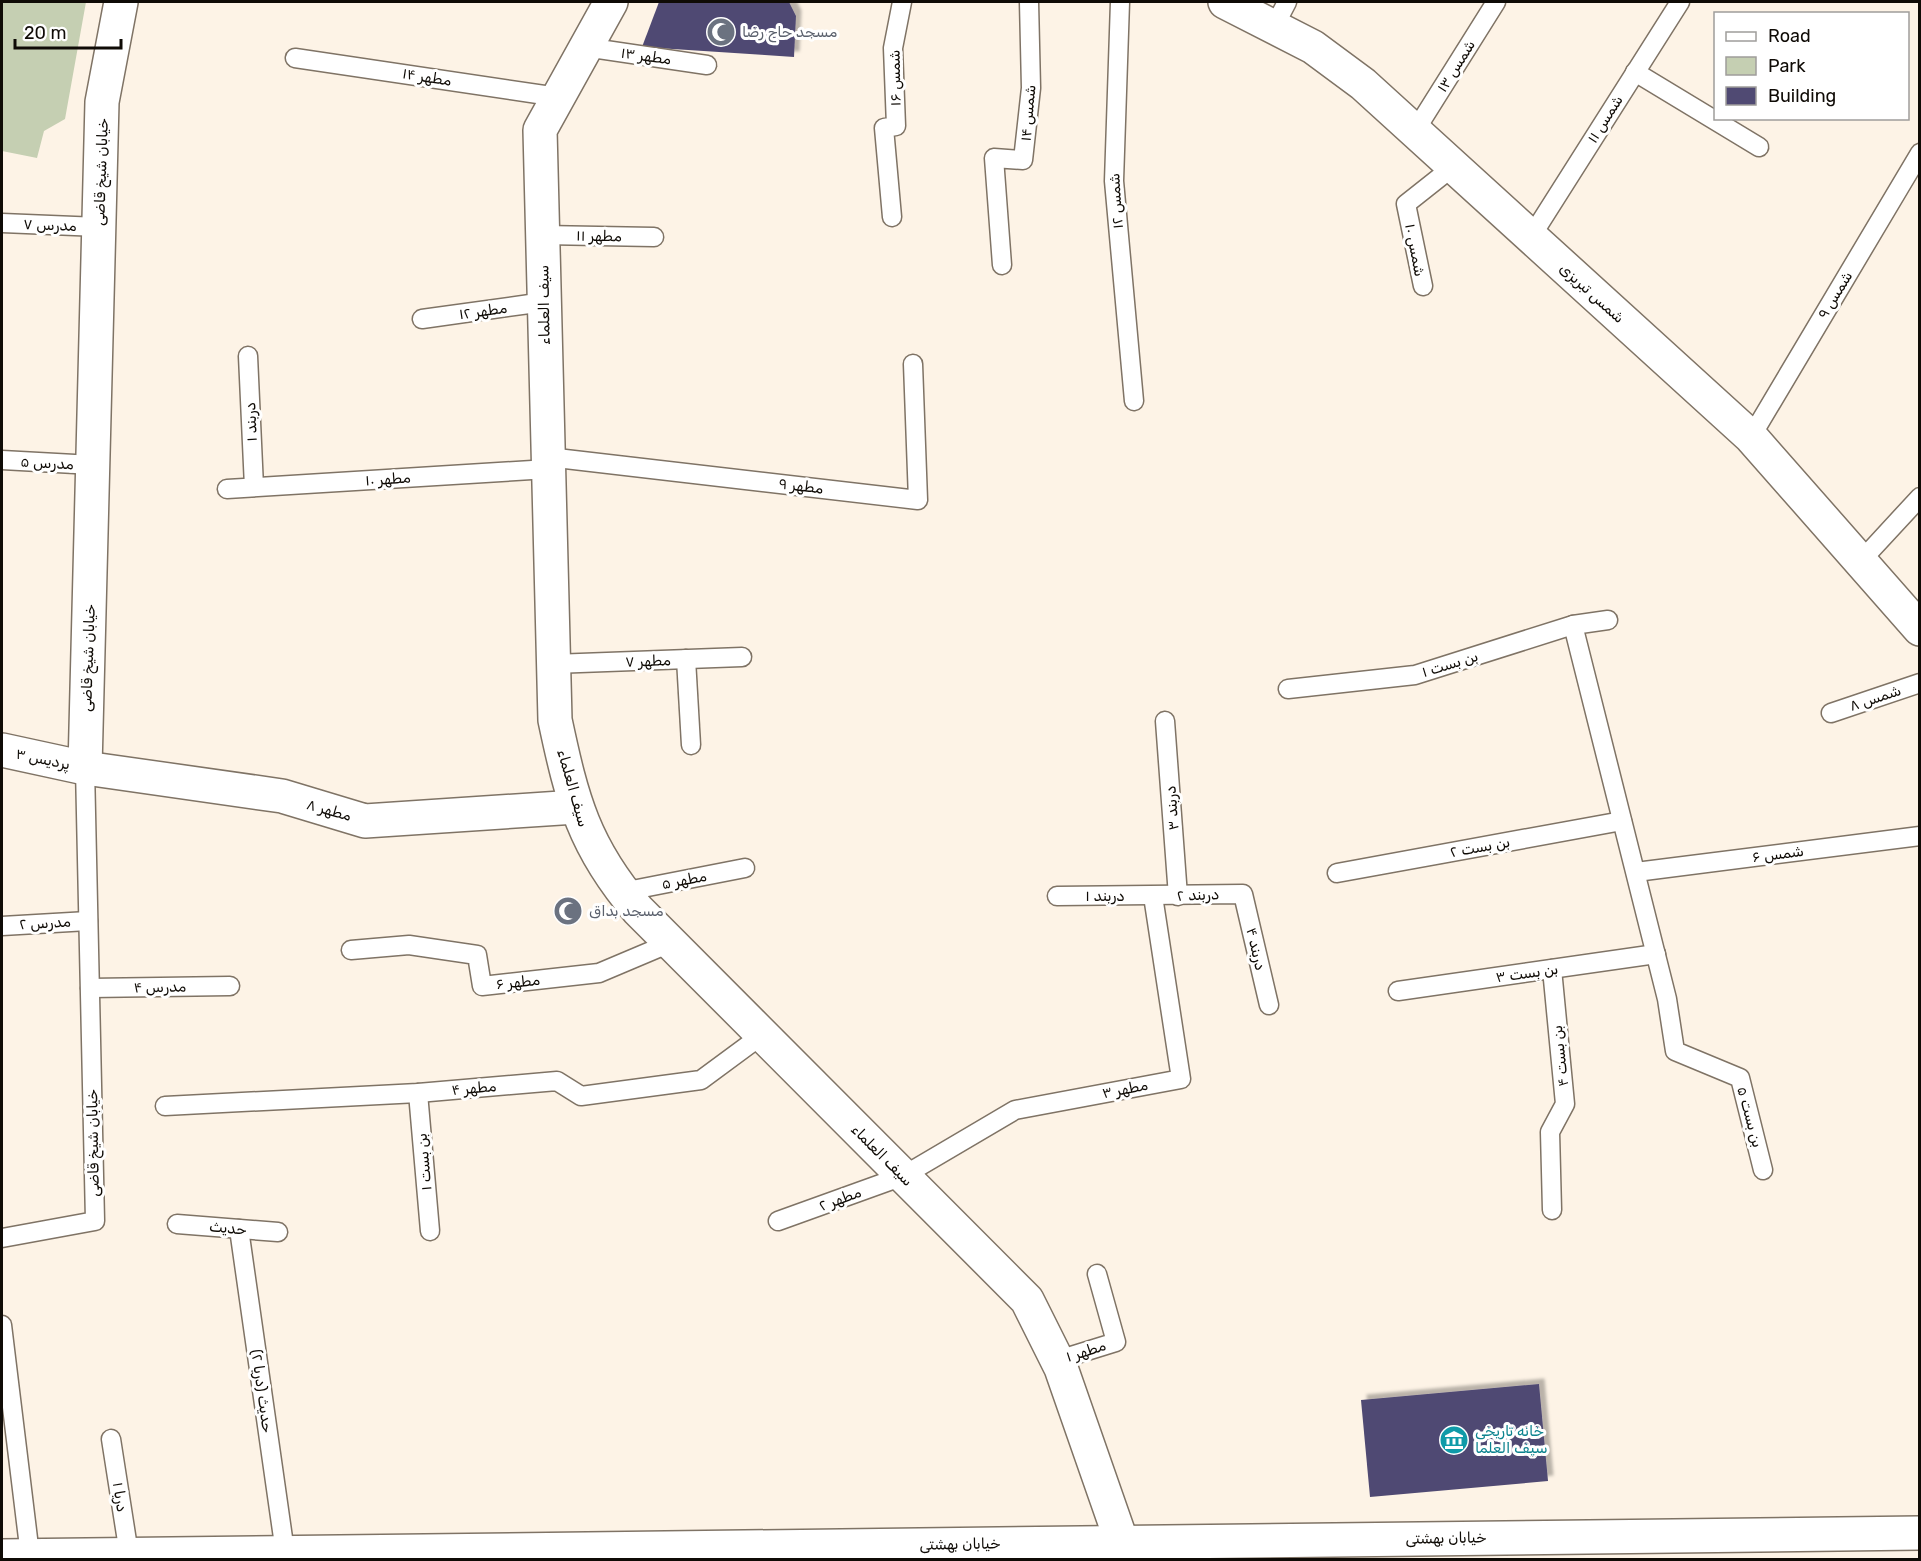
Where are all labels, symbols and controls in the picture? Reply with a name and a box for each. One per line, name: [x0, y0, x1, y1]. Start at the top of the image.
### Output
scale bar: [15, 12, 122, 50]
legend: [1714, 12, 1909, 120]
mosque icon: مسجد حاج رضا: [705, 16, 737, 48]
text: 20 m: [24, 22, 66, 44]
place label: مسجد حاج رضا: [742, 23, 837, 43]
text: Road: [1768, 25, 1811, 47]
street label: شمس ۱۳: [1433, 37, 1479, 95]
street label: مطهر ۱۳: [620, 44, 672, 68]
street label: شمس ۱۶: [886, 50, 904, 106]
text: Park: [1768, 55, 1806, 77]
street label: مطهر ۱۴: [401, 64, 453, 90]
street label: شمس ۱۴: [1017, 84, 1039, 142]
text: Building: [1768, 85, 1836, 107]
street label: شمس ۱۱: [1583, 92, 1627, 146]
street label: خیابان شیخ قاضی: [90, 118, 114, 226]
street label: شمس ۱۲: [1105, 172, 1127, 230]
street label: مدرس ۷: [23, 215, 77, 235]
street label: شمس ۱۰: [1401, 222, 1429, 278]
street label: مطهر ۱۱: [576, 227, 622, 245]
street label: شمس تبریزی: [1556, 259, 1628, 327]
street label: سیف العلماء: [534, 265, 554, 345]
street label: شمس ۹: [1814, 268, 1856, 322]
street label: مطهر ۱۲: [458, 299, 508, 323]
street label: دربند ۱: [241, 402, 261, 442]
street label: مدرس ۵: [20, 453, 74, 473]
street label: مطهر ۱۰: [365, 468, 411, 490]
street label: مطهر ۹: [778, 474, 824, 498]
street label: خیابان شیخ قاضی: [77, 604, 101, 712]
street label: بن بست ۱: [1420, 647, 1480, 681]
street label: مطهر ۷: [625, 651, 671, 671]
street label: شمس ۸: [1847, 681, 1903, 715]
street label: پردیس ۳: [14, 744, 72, 774]
street label: سیف العلماء: [553, 747, 593, 829]
street label: دربند ۳: [1161, 785, 1183, 831]
street label: مطهر ۸: [304, 795, 354, 825]
street label: بن بست ۲: [1449, 833, 1511, 861]
street label: شمس ۶: [1751, 842, 1805, 866]
street label: مطهر ۵: [660, 867, 708, 893]
street label: دربند ۲: [1177, 885, 1219, 905]
street label: دربند ۱: [1085, 887, 1125, 905]
mosque icon: مسجد بداق: [552, 895, 584, 927]
place label: مسجد بداق: [589, 902, 664, 920]
street label: مدرس ۲: [19, 913, 71, 933]
street label: دربند ۴: [1242, 926, 1270, 972]
street label: بن بست ۳: [1495, 960, 1559, 986]
street label: مطهر ۶: [495, 971, 541, 993]
street label: مدرس ۴: [134, 978, 186, 996]
street label: بن بست ۴: [1548, 1024, 1572, 1088]
street label: مطهر ۳: [1101, 1076, 1149, 1102]
street label: مطهر ۴: [451, 1077, 497, 1099]
street label: بن بست ۵: [1733, 1084, 1767, 1150]
street label: خیابان شیخ قاضی: [83, 1089, 105, 1197]
street label: سیف العلماء: [847, 1120, 917, 1190]
street label: بن بست ۱: [413, 1132, 435, 1192]
street label: مطهر ۲: [816, 1183, 864, 1215]
street label: حدیث: [208, 1217, 248, 1239]
street label: مطهر ۱: [1064, 1336, 1108, 1366]
street label: حدیث (دریا ۲): [247, 1348, 277, 1434]
place label: خانه تاریخی سیف العلما: [1475, 1422, 1548, 1457]
museum icon: خانه تاریخی سیف العلما: [1438, 1424, 1470, 1456]
street label: دریا ۱: [109, 1481, 131, 1513]
street label: خیابان بهشتی: [1405, 1528, 1487, 1548]
street label: خیابان بهشتی: [919, 1534, 1001, 1554]

